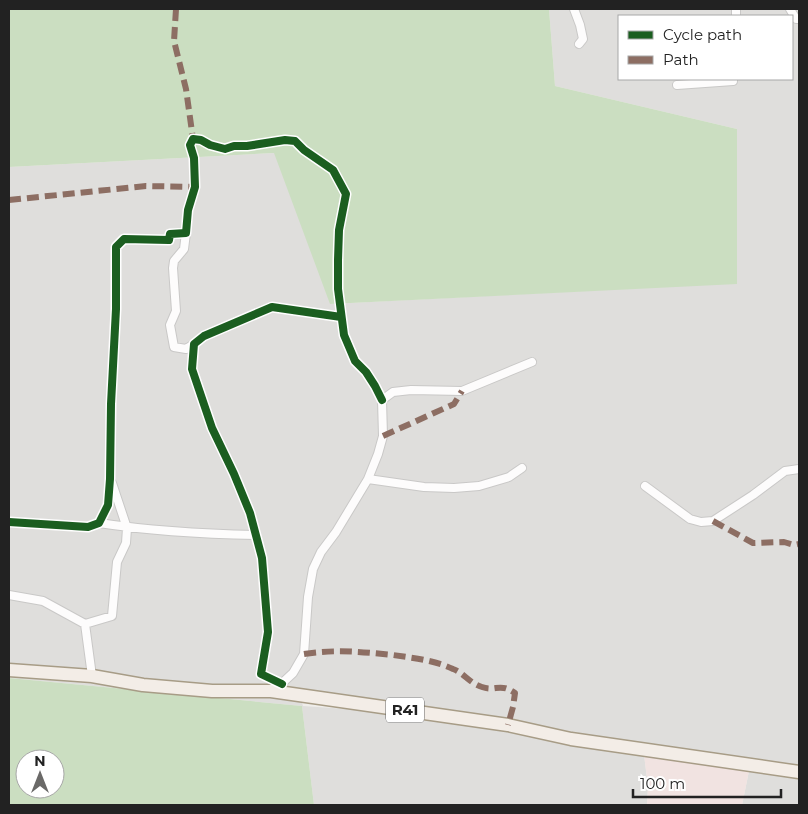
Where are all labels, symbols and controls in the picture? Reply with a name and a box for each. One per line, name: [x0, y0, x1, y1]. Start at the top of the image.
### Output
legend: [618, 15, 793, 80]
text: Cycle path: [663, 25, 742, 44]
text: Path: [663, 50, 699, 69]
road number: R41: [386, 698, 424, 722]
north arrow: [15, 749, 65, 799]
text: N: [34, 752, 46, 770]
scale bar: [633, 766, 780, 798]
text: 100 m: [640, 774, 685, 793]

